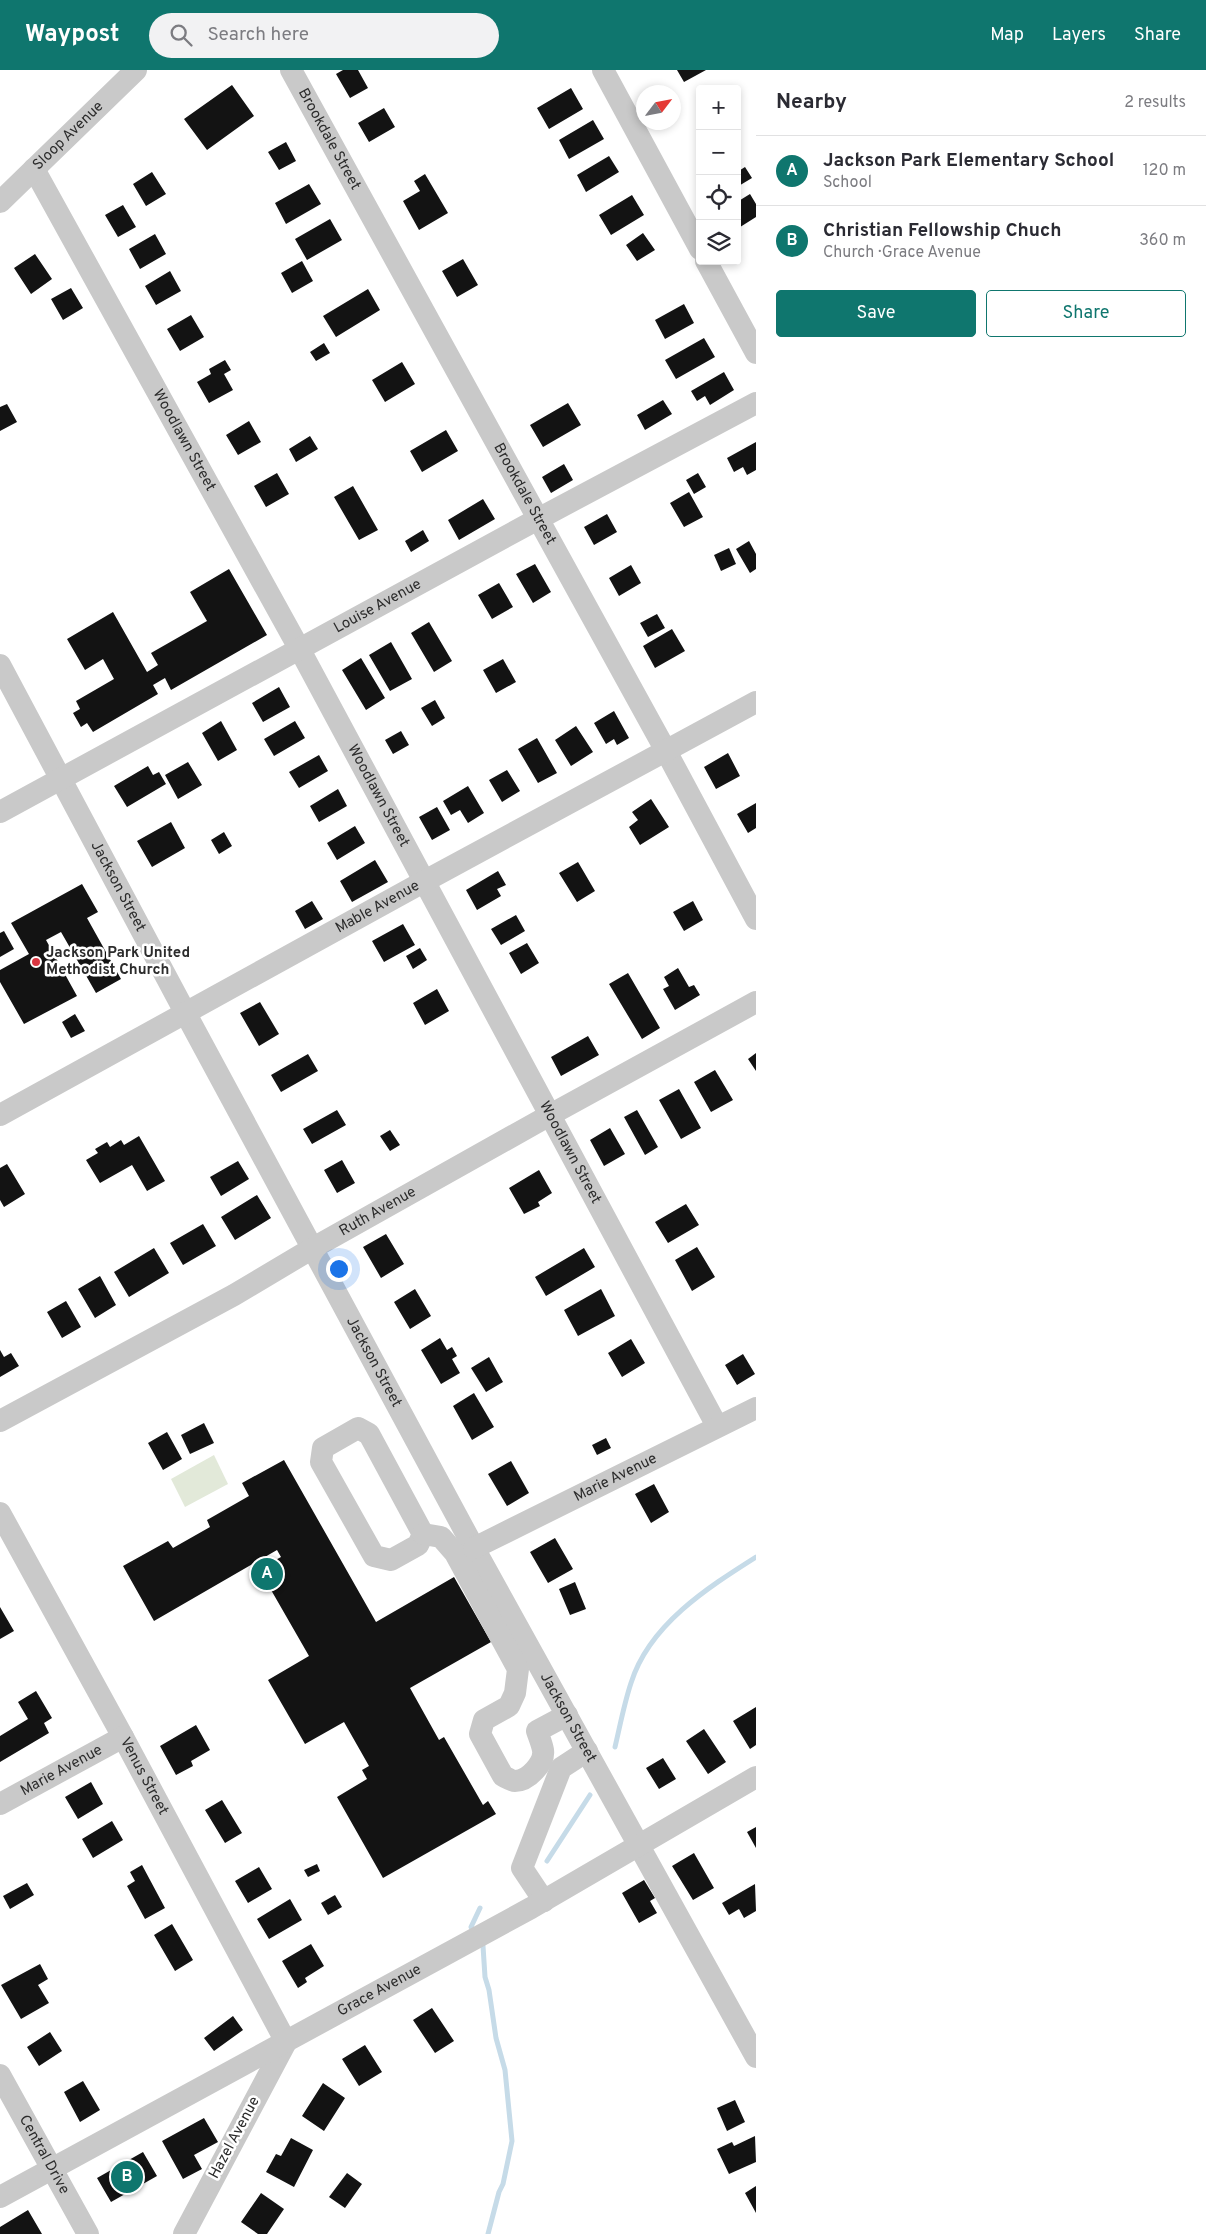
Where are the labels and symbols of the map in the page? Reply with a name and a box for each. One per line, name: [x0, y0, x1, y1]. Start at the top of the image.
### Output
street label: Brookdale Street: [294, 85, 365, 193]
north arrow: [636, 85, 681, 130]
street label: Sloop Avenue: [29, 97, 108, 175]
street label: Woodlawn Street: [148, 386, 220, 495]
street label: Brookdale Street: [489, 440, 560, 548]
street label: Louise Avenue: [330, 575, 425, 638]
street label: Woodlawn Street: [343, 741, 414, 850]
street label: Jackson Street: [86, 838, 150, 935]
street label: Mable Avenue: [332, 876, 423, 938]
place label: Jackson Park United Methodist Church: [46, 944, 190, 980]
marker: Jackson Park United Methodist Church: [30, 956, 42, 968]
street label: Woodlawn Street: [535, 1098, 605, 1207]
street label: Ruth Avenue: [336, 1183, 420, 1241]
your location: [326, 1256, 352, 1282]
street label: Jackson Street: [342, 1314, 406, 1411]
street label: Marie Avenue: [571, 1449, 660, 1506]
pin: A: [251, 1555, 283, 1593]
street label: Jackson Street: [535, 1669, 600, 1766]
street label: Venus Street: [115, 1734, 172, 1818]
street label: Marie Avenue: [17, 1741, 106, 1801]
street label: Grace Avenue: [334, 1960, 425, 2021]
street label: Hazel Avenue: [205, 2094, 265, 2182]
street label: Central Drive: [14, 2112, 74, 2198]
pin: B: [111, 2158, 143, 2196]

